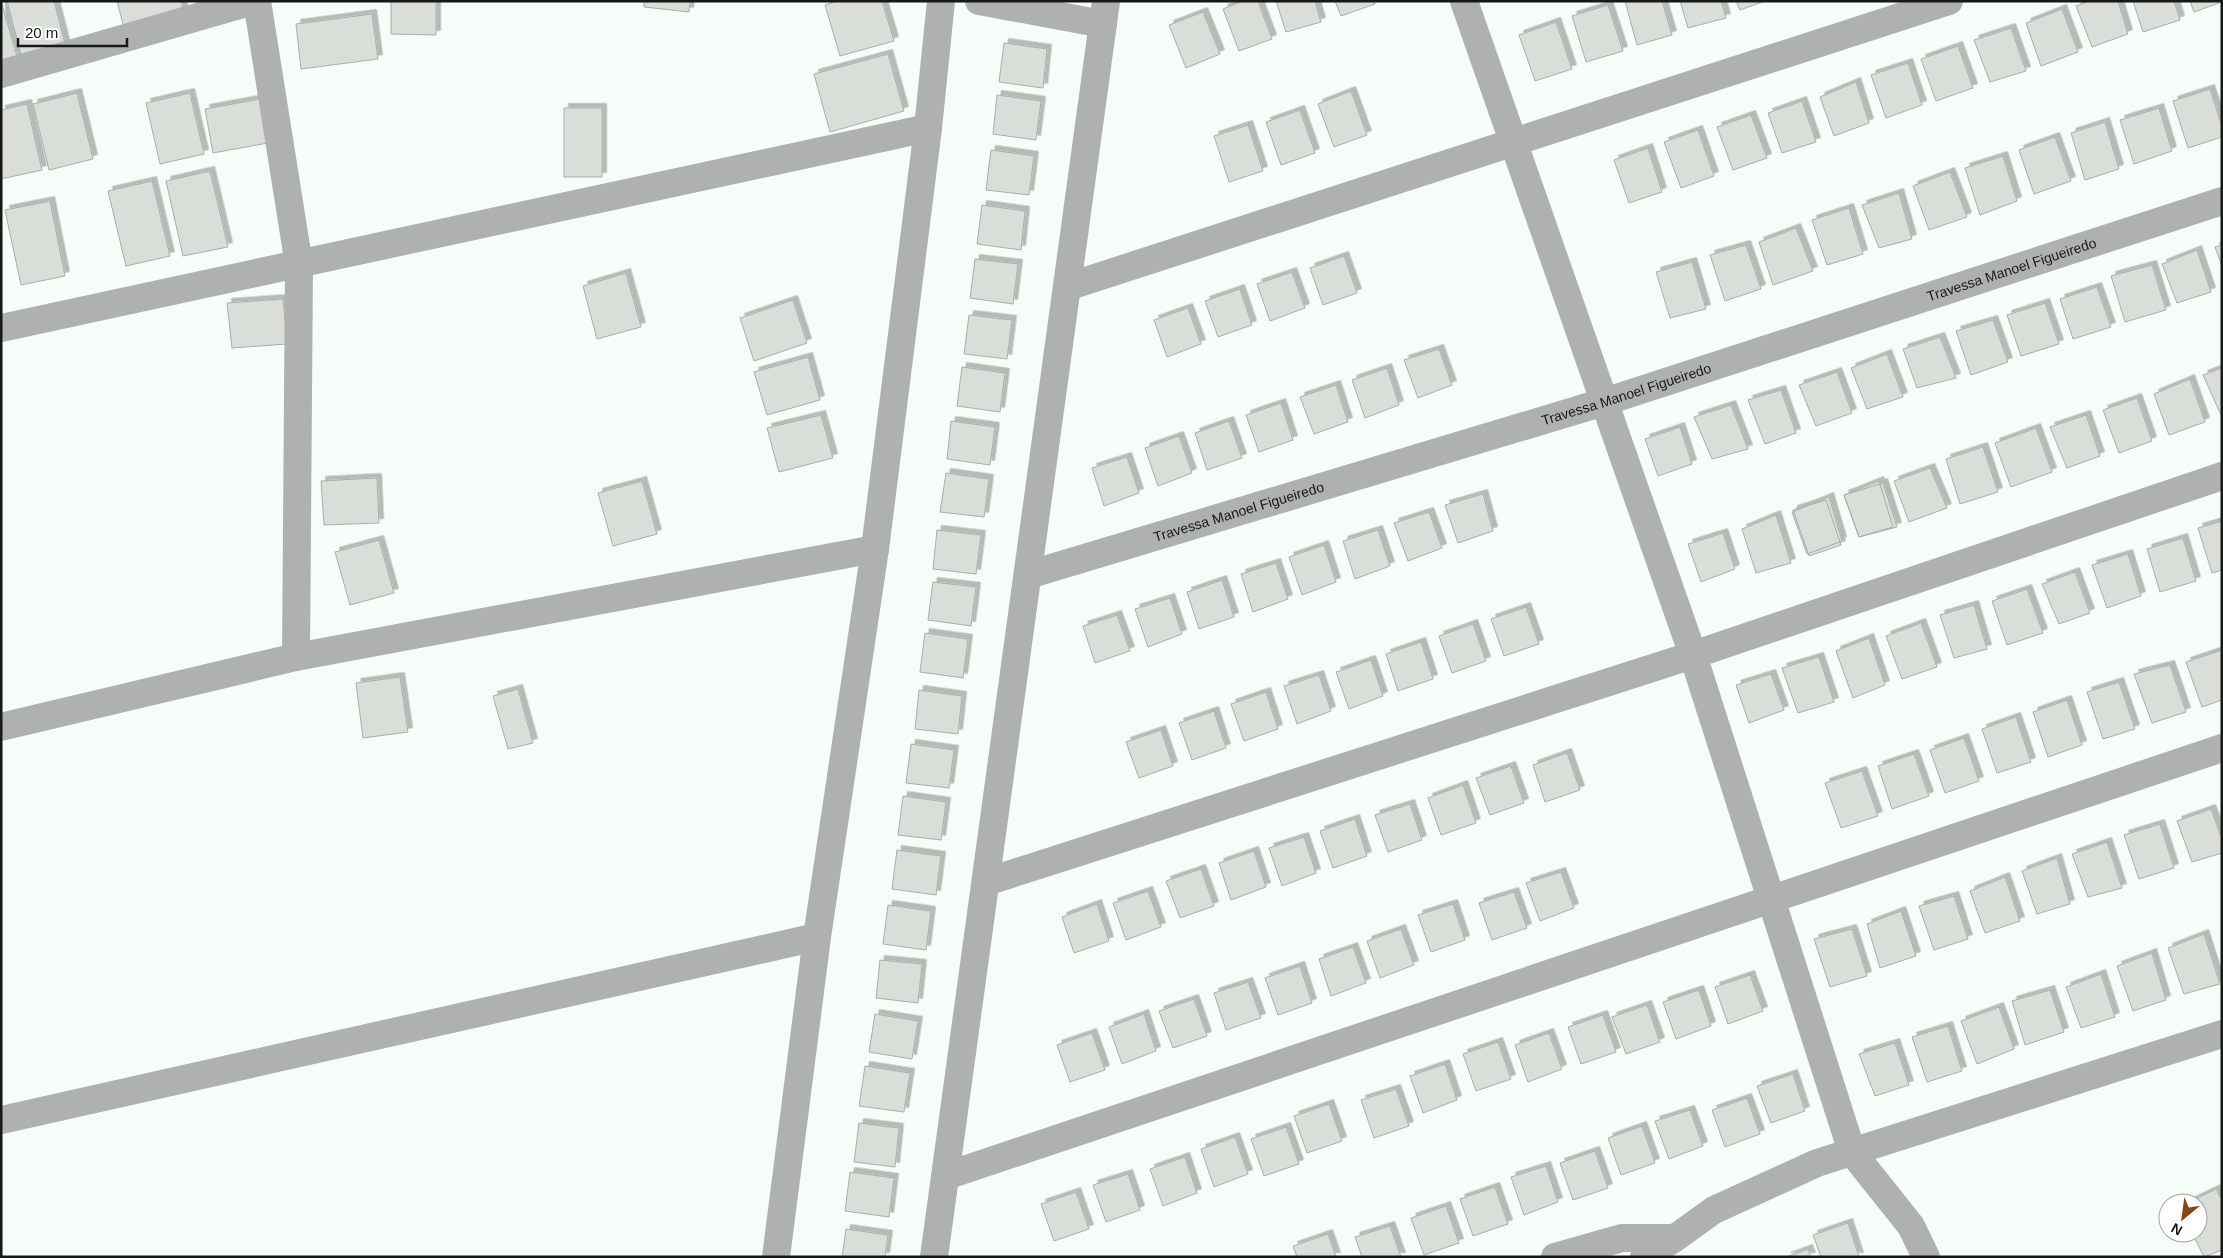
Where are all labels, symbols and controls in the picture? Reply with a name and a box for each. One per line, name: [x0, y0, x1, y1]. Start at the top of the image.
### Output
scale bar: [18, 15, 126, 47]
text: 20 m: [25, 24, 58, 41]
street label: Travessa Manoel Figueiredo: [1925, 234, 2098, 304]
street label: Travessa Manoel Figueiredo: [1539, 360, 1713, 428]
street label: Travessa Manoel Figueiredo: [1152, 479, 1326, 545]
north arrow: [2158, 1193, 2208, 1243]
text: N: [2168, 1220, 2185, 1239]

